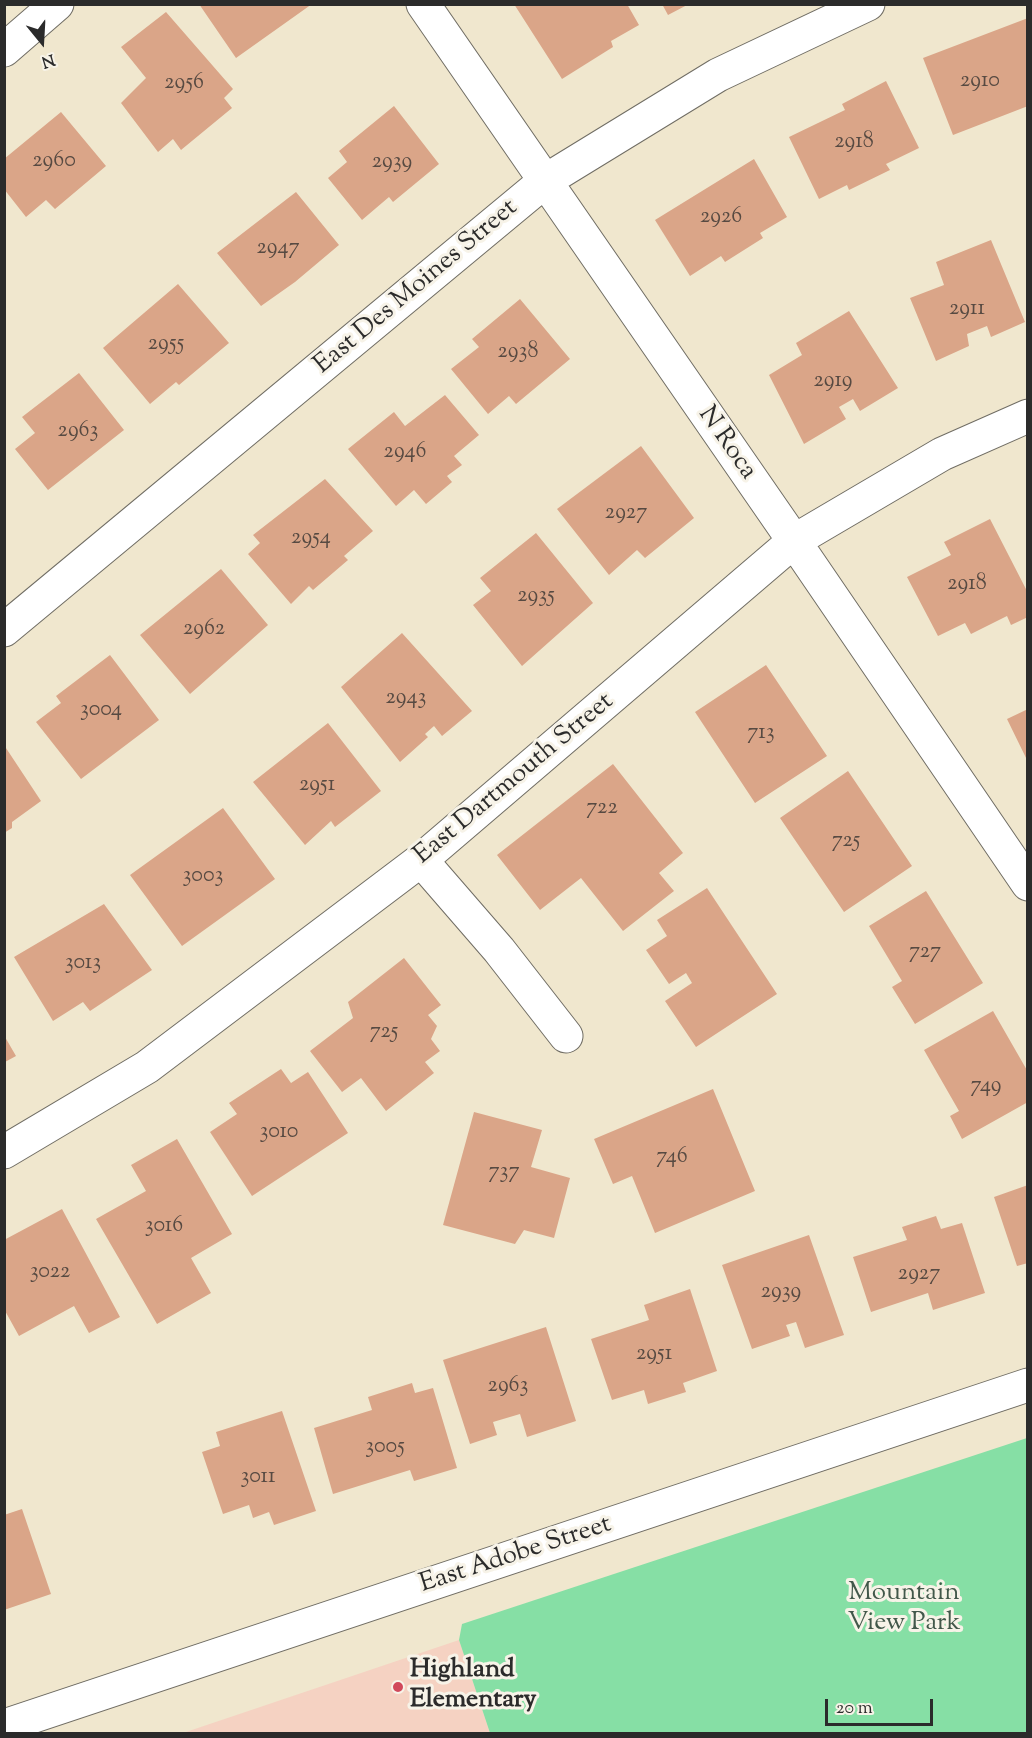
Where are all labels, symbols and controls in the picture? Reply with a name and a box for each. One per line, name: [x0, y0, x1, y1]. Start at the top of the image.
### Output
north arrow: [12, 12, 72, 72]
text: N: [38, 47, 57, 73]
house number: 2910: [960, 69, 1000, 95]
house number: 2956: [164, 71, 204, 97]
house number: 2918: [834, 130, 874, 156]
house number: 2960: [32, 149, 76, 175]
house number: 2939: [372, 150, 412, 176]
street label: East Des Moines Street: [309, 194, 525, 382]
house number: 2926: [700, 205, 742, 231]
house number: 2947: [256, 236, 300, 262]
house number: 2911: [949, 297, 985, 323]
house number: 2955: [148, 332, 184, 358]
house number: 2938: [498, 340, 538, 366]
house number: 2919: [814, 369, 852, 395]
street label: N Roca: [690, 401, 762, 487]
house number: 2963: [58, 419, 98, 445]
house number: 2946: [384, 440, 426, 466]
house number: 2927: [605, 501, 647, 527]
house number: 2954: [291, 526, 331, 552]
house number: 2918: [947, 572, 987, 598]
house number: 2935: [517, 584, 555, 610]
house number: 2962: [183, 617, 225, 643]
house number: 2943: [386, 686, 426, 712]
street label: East Dartmouth Street: [409, 688, 621, 872]
house number: 3004: [80, 698, 122, 724]
house number: 713: [747, 721, 775, 747]
house number: 2951: [299, 773, 335, 799]
house number: 722: [586, 796, 618, 822]
house number: 725: [832, 829, 860, 855]
house number: 3003: [183, 864, 223, 890]
house number: 727: [909, 940, 941, 966]
house number: 3013: [65, 951, 101, 977]
house number: 725: [370, 1020, 398, 1046]
house number: 749: [970, 1074, 1002, 1100]
house number: 3010: [259, 1120, 299, 1146]
house number: 746: [656, 1145, 688, 1171]
house number: 737: [489, 1160, 519, 1186]
house number: 3016: [145, 1214, 183, 1240]
house number: 3022: [30, 1260, 70, 1286]
house number: 2927: [898, 1262, 940, 1288]
house number: 2939: [761, 1280, 801, 1306]
house number: 2951: [636, 1342, 672, 1368]
house number: 2963: [488, 1374, 528, 1400]
house number: 3005: [365, 1435, 405, 1461]
house number: 3011: [240, 1465, 276, 1491]
street label: East Adobe Street: [416, 1510, 616, 1602]
park label: Mountain View Park: [847, 1579, 961, 1640]
place label: Highland Elementary: [410, 1656, 536, 1718]
marker: Highland Elementary: [391, 1680, 405, 1694]
scale bar: [828, 1687, 936, 1725]
text: 20 m: [836, 1696, 873, 1722]

